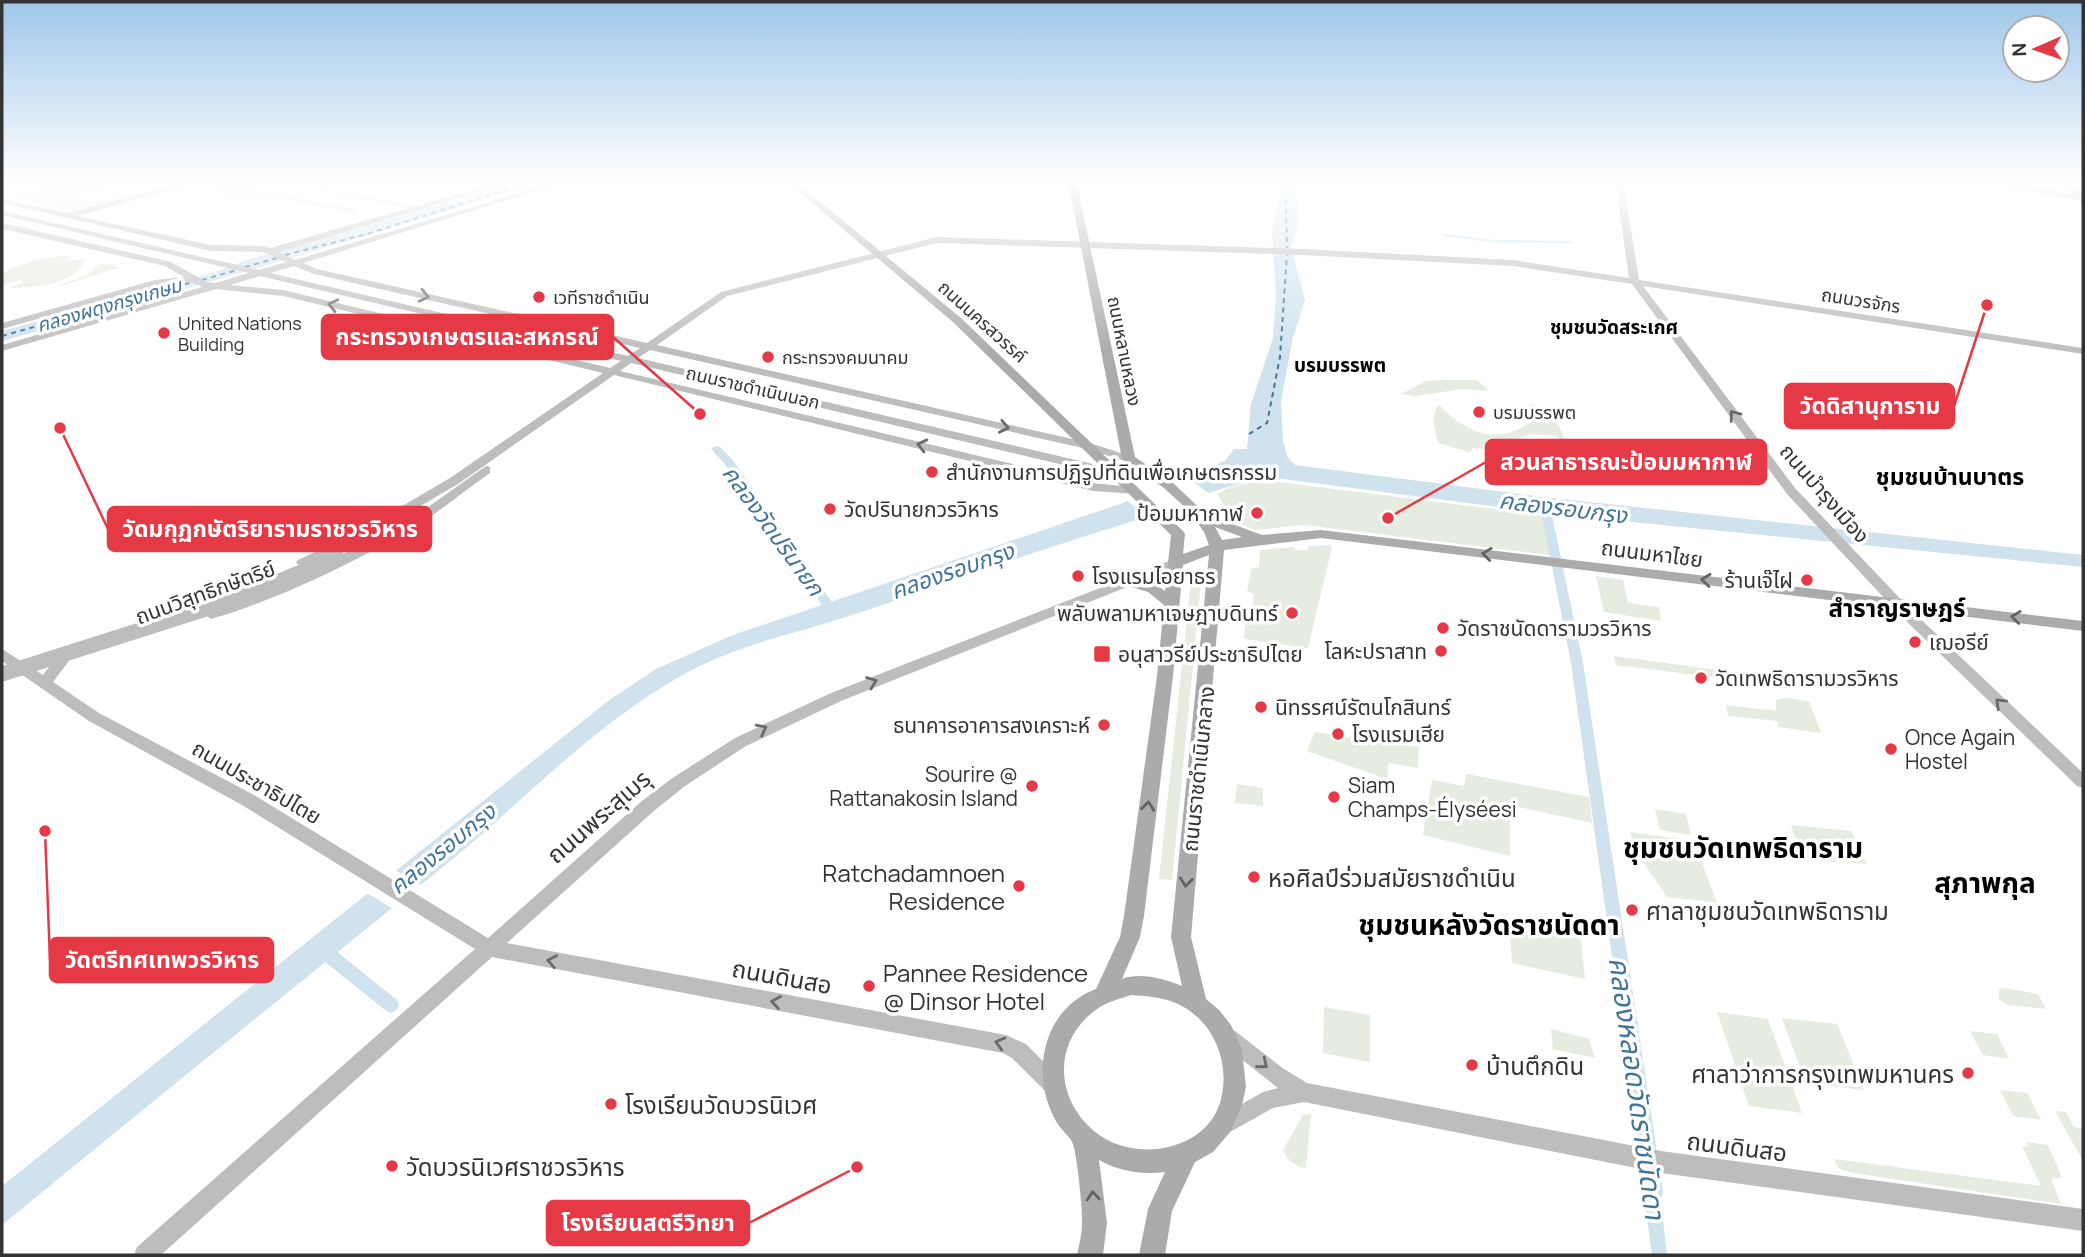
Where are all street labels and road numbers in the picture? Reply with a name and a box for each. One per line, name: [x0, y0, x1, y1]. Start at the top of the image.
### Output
street label: ถนนนครสวรรค์: [934, 275, 1032, 367]
street label: ถนนวรจักร: [1820, 282, 1902, 318]
street label: ถนนหลานหลวง: [1103, 294, 1147, 408]
street label: ถนนราชดำเนินนอก: [684, 360, 822, 414]
street label: ถนนบำรุงเมือง: [1774, 437, 1876, 549]
street label: ถนนมหาไชย: [1600, 533, 1704, 573]
street label: ถนนวิสุทธิกษัตริย์: [131, 554, 279, 630]
street label: ถนนราชดำเนินกลาง: [1175, 685, 1221, 853]
street label: ถนนประชาธิปไตย: [187, 734, 327, 830]
street label: ถนนพระสุเมรุ: [539, 762, 657, 870]
street label: ถนนดินสอ: [729, 951, 835, 1001]
street label: ถนนดินสอ: [1685, 1123, 1789, 1169]

